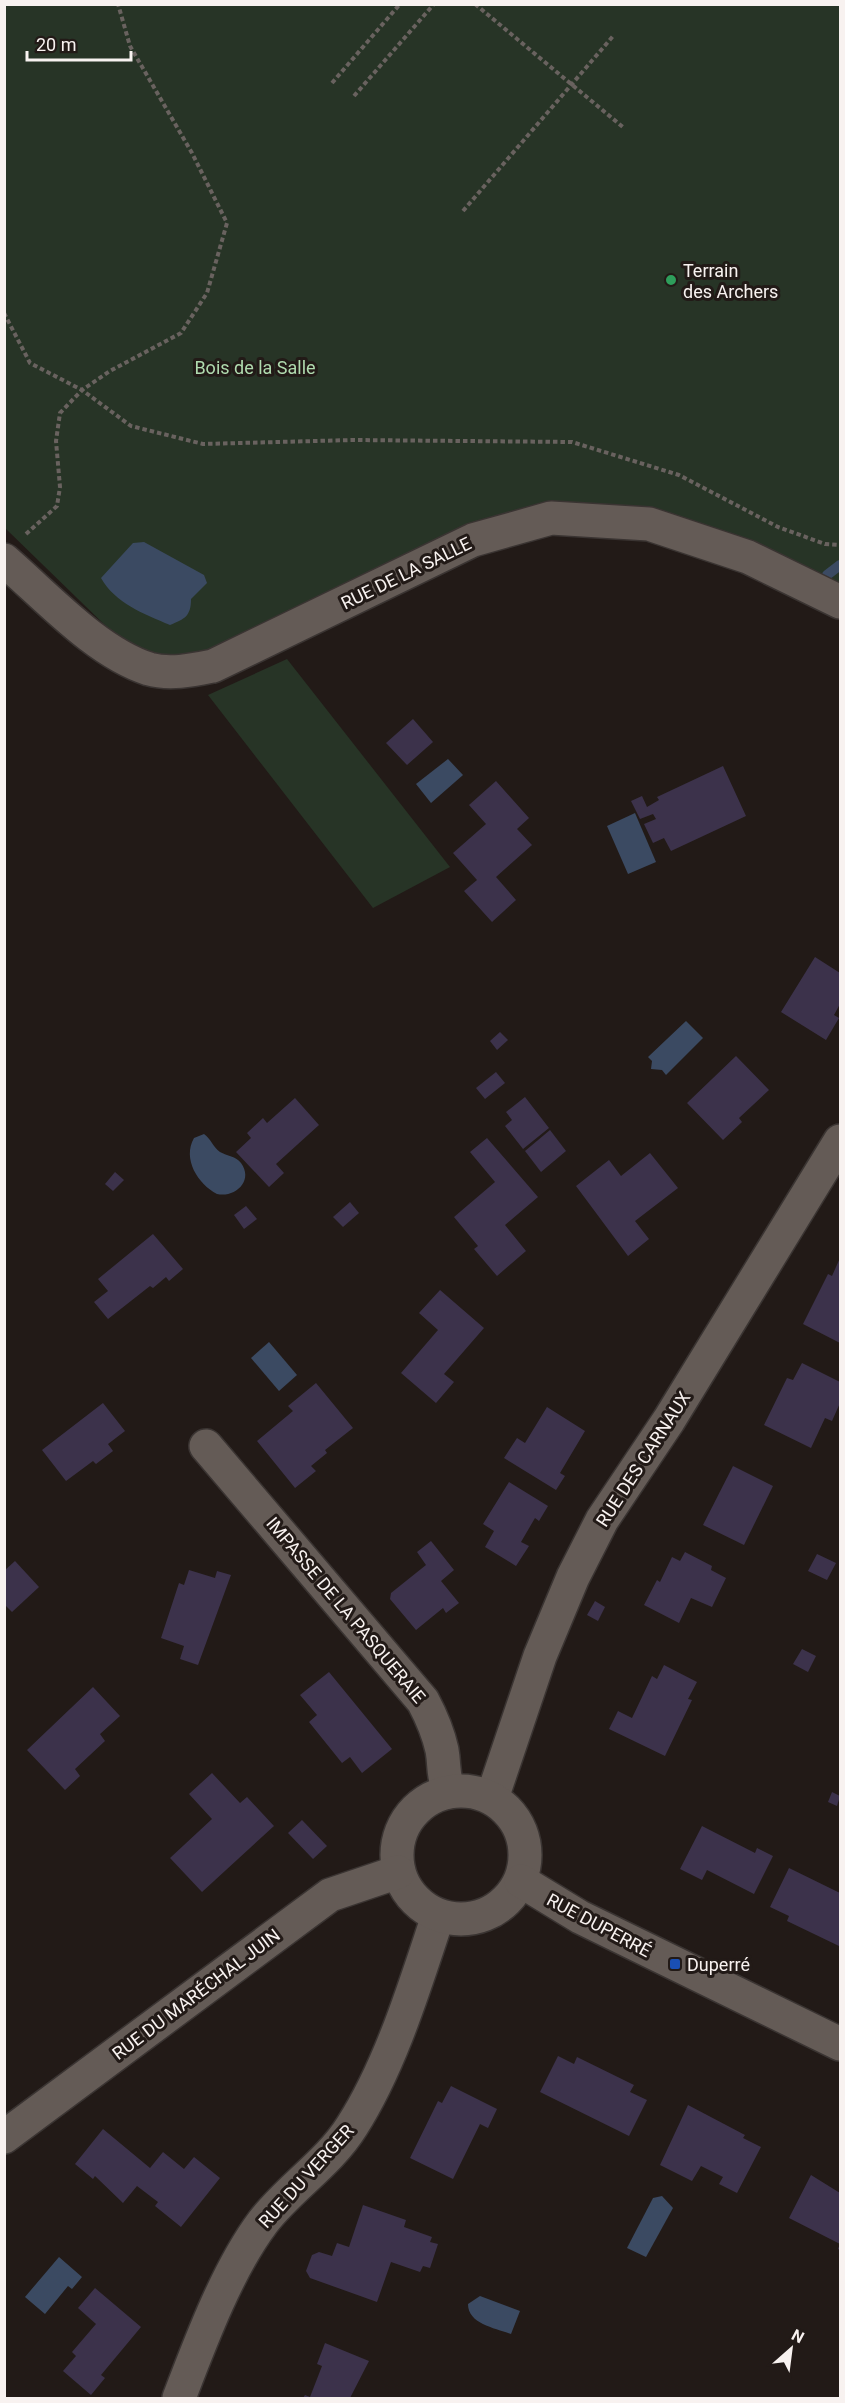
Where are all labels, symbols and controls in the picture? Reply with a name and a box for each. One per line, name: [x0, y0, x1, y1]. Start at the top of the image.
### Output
scale bar: [27, 24, 130, 62]
text: 20 m: [36, 34, 76, 55]
place label: Terrain des Archers: [683, 260, 778, 302]
marker: Terrain des Archers: [664, 273, 678, 287]
park label: Bois de la Salle: [194, 357, 316, 378]
street label: RUE DE LA SALLE: [338, 532, 474, 614]
street label: RUE DES CARNAUX: [592, 1388, 694, 1530]
street label: IMPASSE DE LA PASQUERAIE: [262, 1513, 430, 1707]
street label: RUE DUPERRÉ: [543, 1889, 655, 1961]
street label: RUE DU MARÉCHAL JUIN: [108, 1924, 284, 2064]
place label: Duperré: [687, 1954, 750, 1975]
marker: Duperré: [668, 1957, 682, 1971]
street label: RUE DU VERGER: [254, 2120, 358, 2232]
north arrow: [761, 2319, 821, 2379]
text: N: [788, 2325, 807, 2347]

